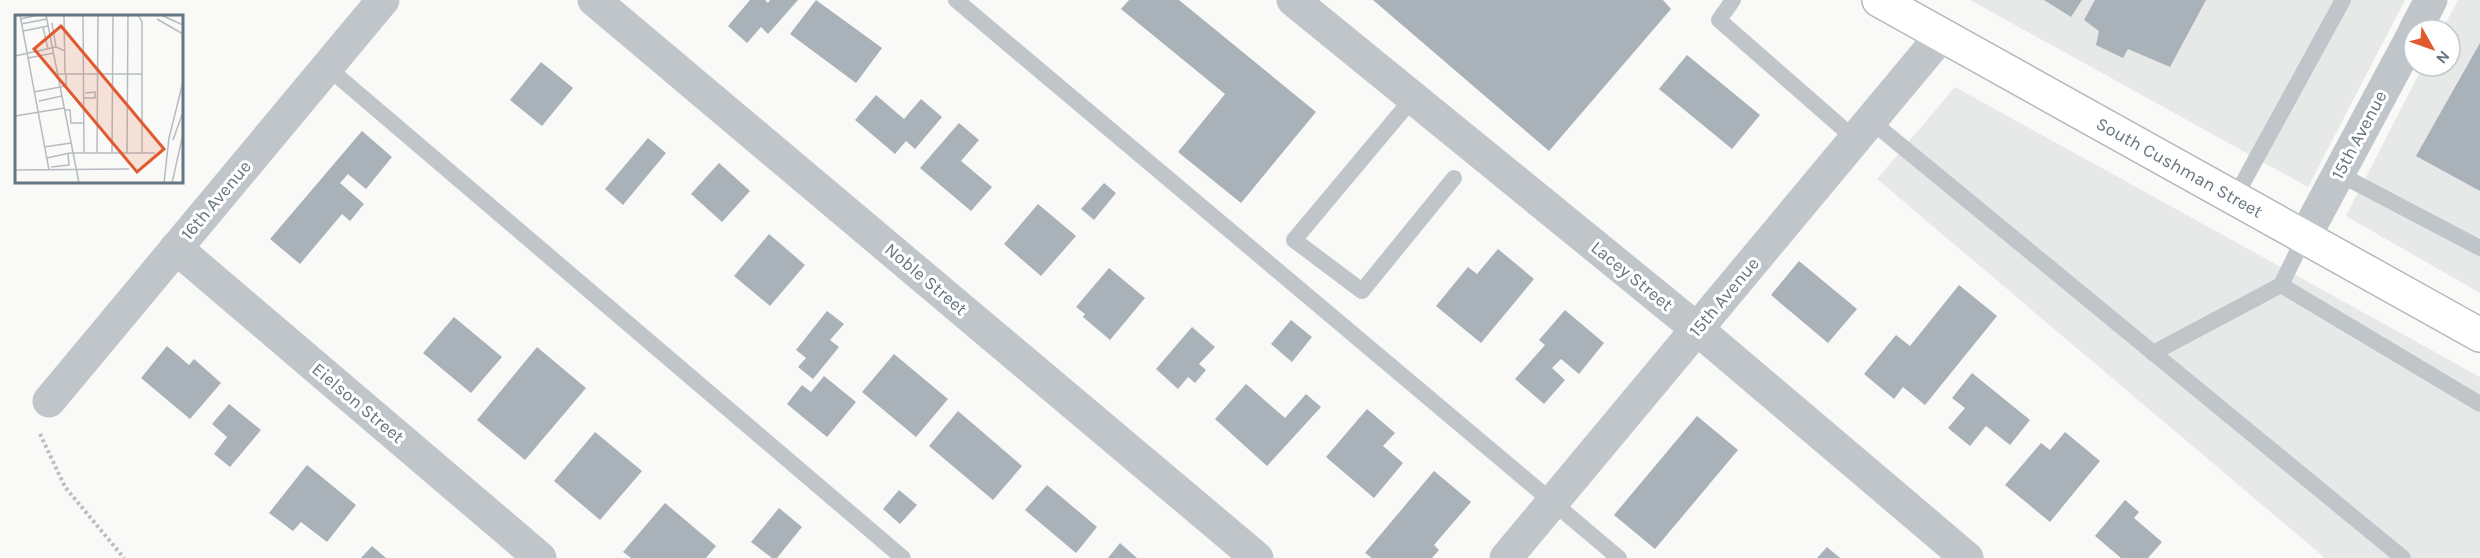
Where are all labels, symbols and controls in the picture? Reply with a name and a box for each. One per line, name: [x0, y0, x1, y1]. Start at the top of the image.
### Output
inset map: [15, 15, 183, 183]
north arrow: [2402, 18, 2462, 78]
text: N: [2432, 47, 2454, 68]
street label: 15th Avenue: [2326, 87, 2392, 183]
street label: South Cushman Street: [2092, 112, 2267, 223]
street label: 16th Avenue: [176, 156, 256, 244]
street label: Lacey Street: [1587, 236, 1678, 316]
street label: Noble Street: [880, 238, 972, 320]
street label: 15th Avenue: [1684, 253, 1764, 341]
street label: Eielson Street: [307, 358, 409, 448]

